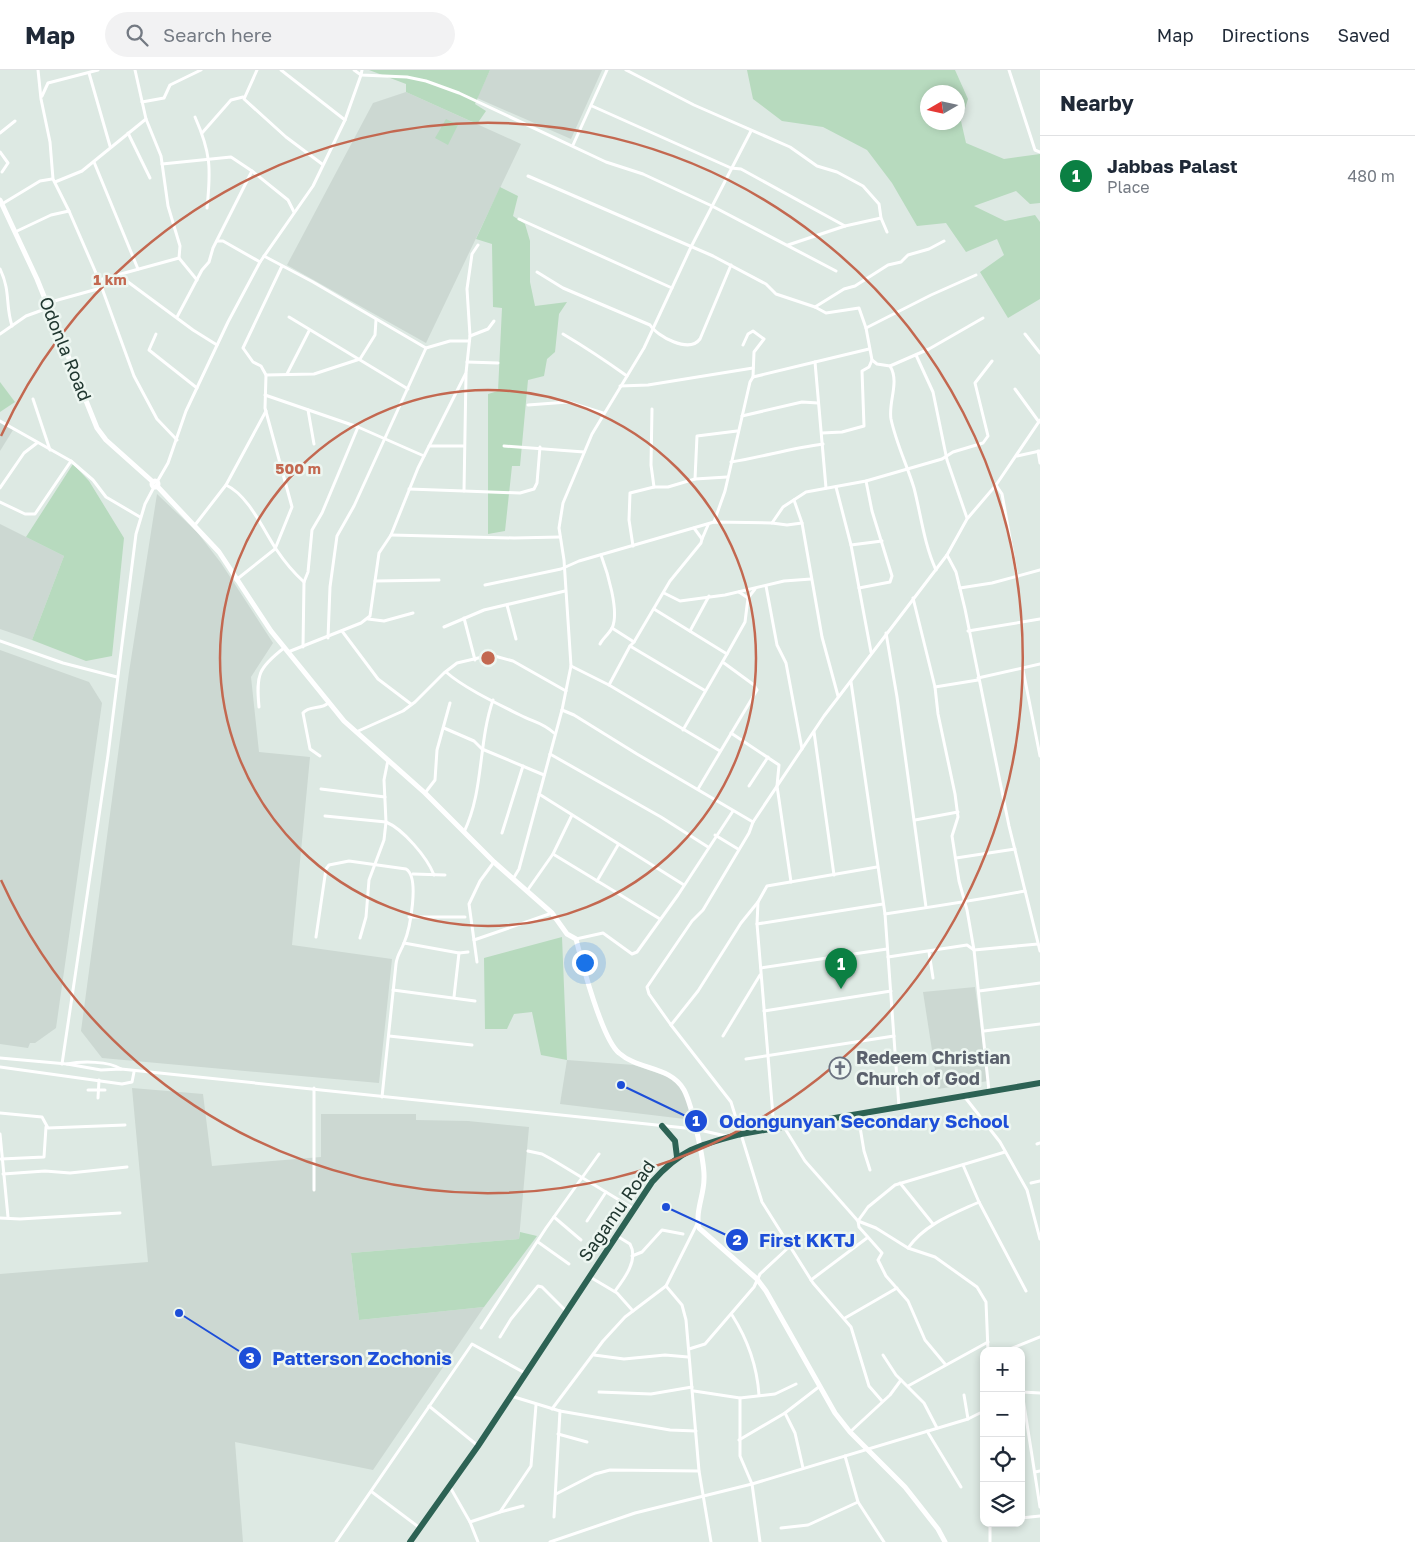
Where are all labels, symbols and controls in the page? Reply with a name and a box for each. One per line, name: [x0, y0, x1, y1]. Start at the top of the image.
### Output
search box: [105, 12, 455, 57]
text: Map: [25, 20, 75, 49]
icon: search: [123, 21, 151, 49]
text: Search here: [163, 23, 272, 46]
text: Map: [1157, 24, 1193, 46]
text: Directions: [1221, 24, 1309, 46]
text: Saved: [1337, 24, 1390, 46]
north arrow: [920, 85, 965, 130]
text: Nearby: [1060, 90, 1134, 116]
text: Jabbas Palast: [1107, 154, 1238, 177]
text: 1: [1072, 166, 1080, 186]
text: 480 m: [1347, 166, 1395, 186]
text: Place: [1107, 177, 1150, 197]
text: 1 km: [93, 270, 127, 288]
street label: Odonla Road: [35, 293, 97, 404]
text: 500 m: [275, 459, 321, 477]
centre of rings: [479, 649, 497, 667]
pin: 1: [825, 948, 857, 989]
your location: [572, 950, 598, 976]
place label: Redeem Christian Church of God: [856, 1046, 1011, 1089]
church icon: Redeem Christian Church of God: [828, 1056, 852, 1080]
callout: Odongunyan Secondary School: [684, 1104, 1019, 1138]
text: Odongunyan Secondary School: [719, 1109, 1009, 1132]
text: 1: [692, 1111, 700, 1129]
street label: Sagamu Road: [573, 1156, 659, 1265]
callout: First KKTJ: [724, 1223, 865, 1257]
text: First KKTJ: [759, 1228, 855, 1251]
text: 2: [732, 1230, 742, 1248]
callout: Patterson Zochonis: [237, 1341, 462, 1375]
text: Patterson Zochonis: [272, 1346, 452, 1369]
map controls: [980, 1347, 1025, 1527]
button: +: [980, 1347, 1025, 1392]
text: 3: [245, 1348, 255, 1366]
button: −: [980, 1392, 1025, 1437]
button: locate: [980, 1437, 1025, 1482]
button: layers: [980, 1482, 1025, 1527]

